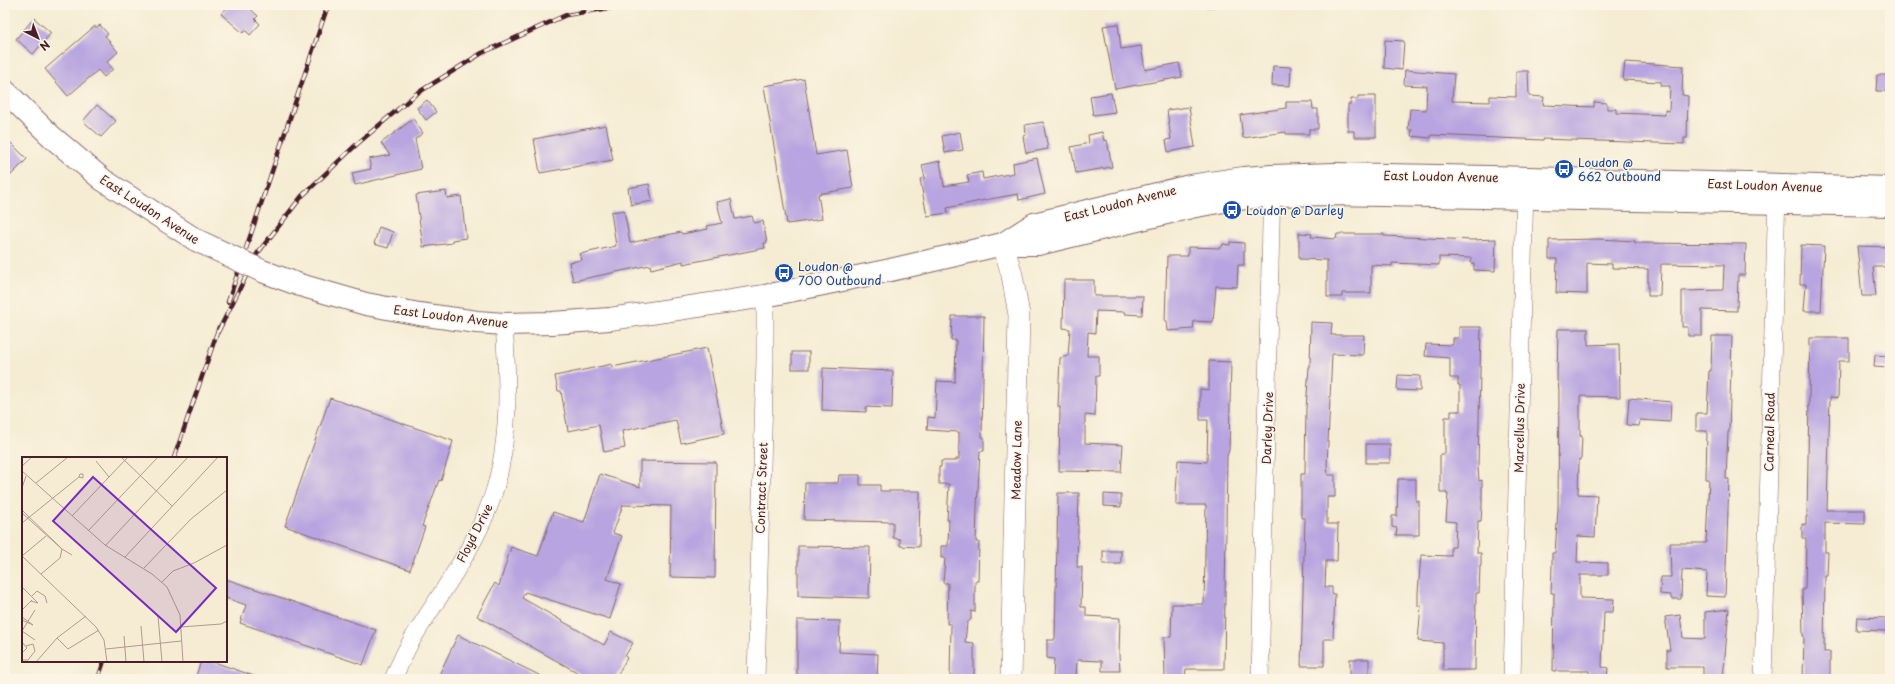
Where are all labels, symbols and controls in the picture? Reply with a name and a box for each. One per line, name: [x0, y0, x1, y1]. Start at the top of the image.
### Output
north arrow: [18, 18, 58, 58]
text: N: [36, 37, 54, 55]
place label: Loudon @ 662 Outbound: [1578, 153, 1661, 185]
bus stop icon: Loudon @ 662 Outbound: [1553, 158, 1575, 180]
street label: East Loudon Avenue: [1383, 166, 1499, 186]
street label: East Loudon Avenue: [97, 170, 204, 248]
street label: East Loudon Avenue: [1707, 174, 1823, 196]
street label: East Loudon Avenue: [1062, 180, 1179, 226]
bus stop icon: Loudon @ Darley: [1221, 199, 1243, 221]
place label: Loudon @ Darley: [1246, 201, 1344, 219]
place label: Loudon @ 700 Outbound: [798, 257, 882, 289]
bus stop icon: Loudon @ 700 Outbound: [773, 262, 795, 284]
street label: East Loudon Avenue: [393, 300, 510, 332]
street label: Marcellus Drive: [1509, 383, 1529, 473]
street label: Darley Drive: [1257, 391, 1277, 465]
street label: Carneal Road: [1759, 392, 1779, 472]
street label: Meadow Lane: [1006, 420, 1026, 500]
street label: Contract Street: [750, 442, 772, 534]
inset map: [22, 457, 227, 662]
street label: Floyd Drive: [451, 500, 497, 566]

